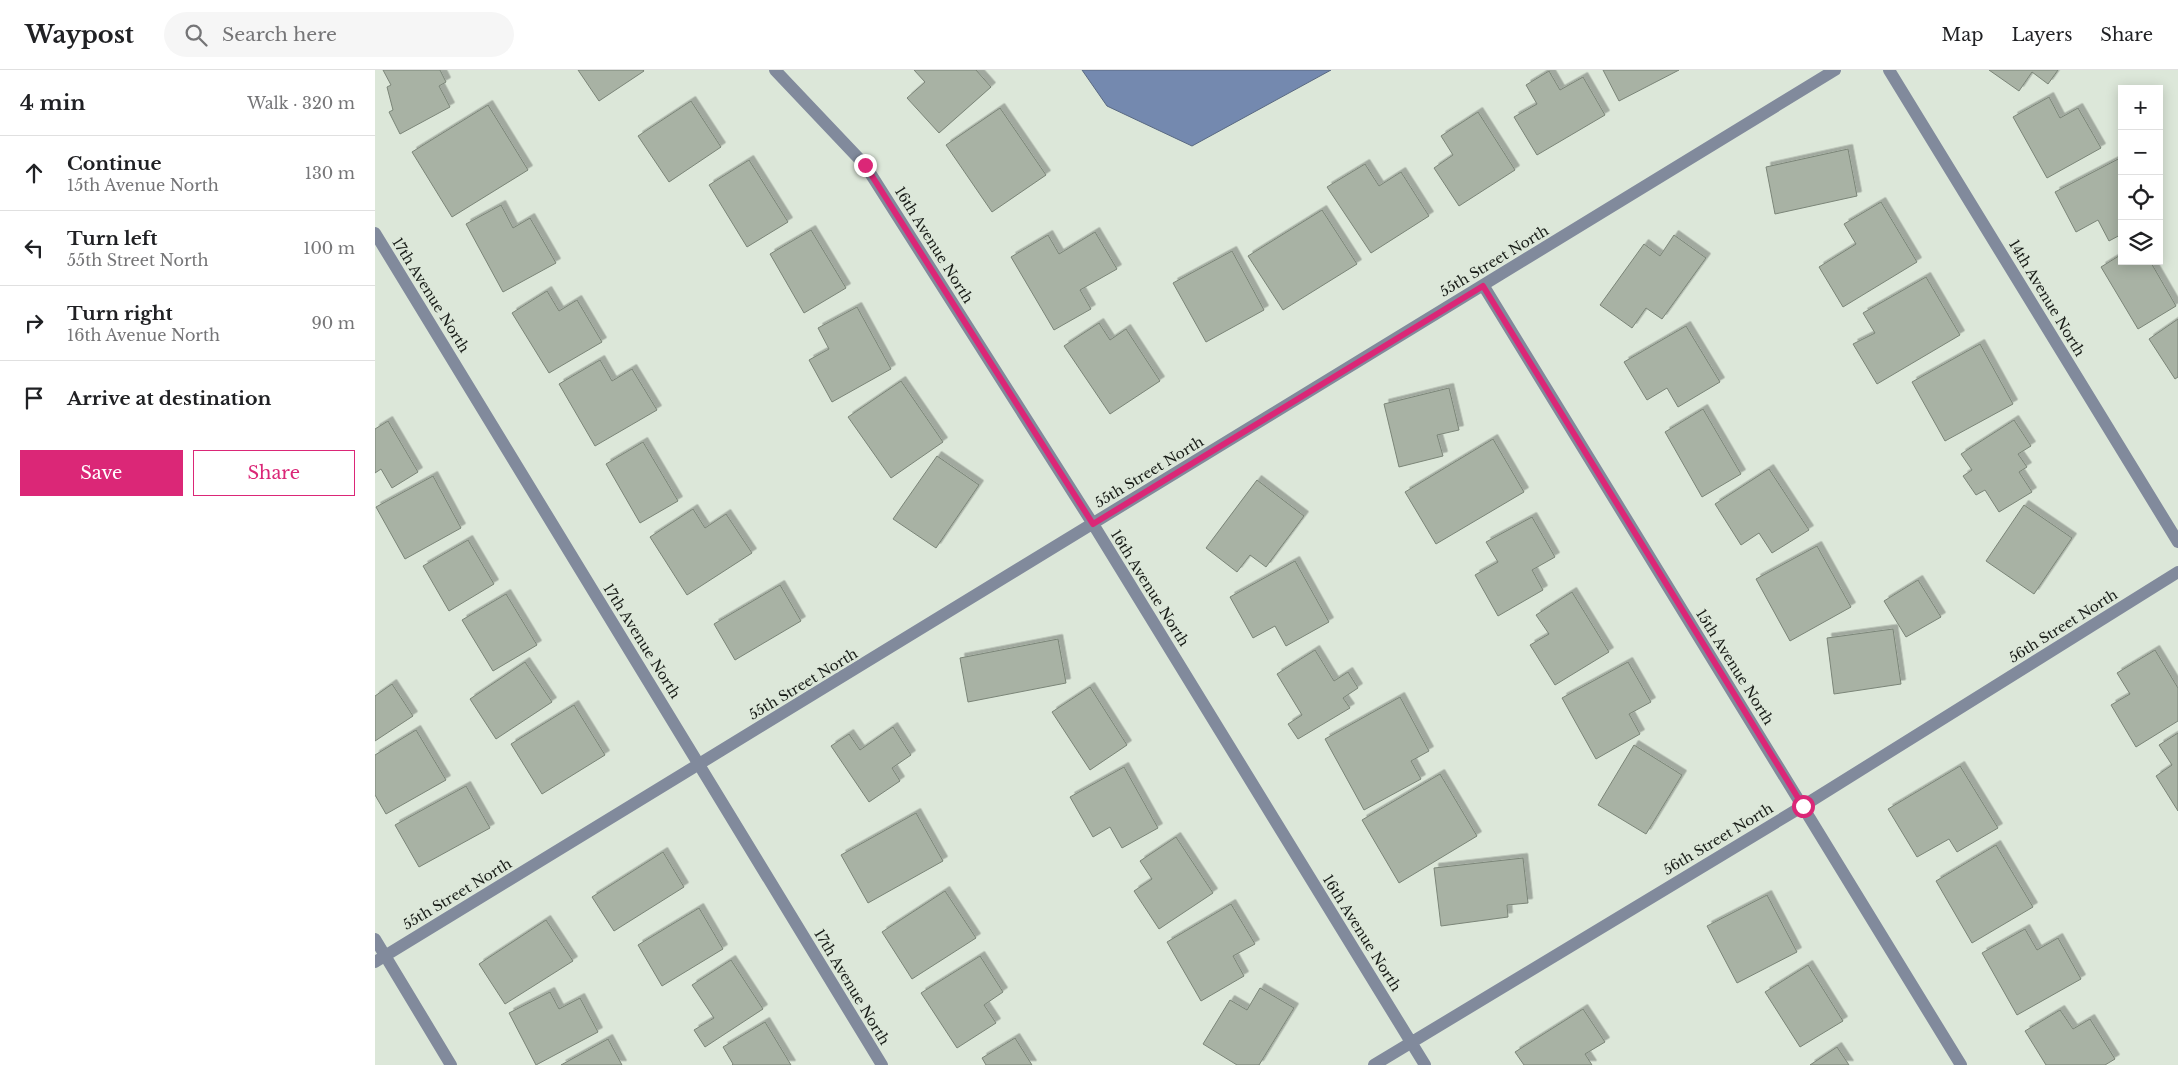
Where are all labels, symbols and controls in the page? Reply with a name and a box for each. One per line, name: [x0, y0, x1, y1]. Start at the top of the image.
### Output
search box: [164, 12, 514, 57]
text: Waypost: [25, 20, 134, 49]
icon: search: [182, 21, 210, 49]
text: Search here: [222, 23, 337, 46]
text: Map: [1942, 24, 1983, 46]
text: Layers: [2011, 24, 2072, 46]
text: Share: [2100, 24, 2153, 46]
map controls: [2118, 85, 2163, 265]
button: +: [2118, 85, 2163, 130]
text: 4 min: [20, 90, 86, 116]
text: Walk · 320 m: [247, 93, 355, 113]
button: −: [2118, 130, 2163, 175]
text: Continue: [67, 152, 162, 175]
route end: [854, 154, 877, 177]
icon: ahead: [20, 159, 48, 187]
text: 130 m: [305, 163, 355, 183]
text: 15th Avenue North: [67, 175, 219, 195]
button: locate: [2118, 175, 2163, 220]
street label: 16th Avenue North: [891, 183, 977, 307]
button: layers: [2118, 220, 2163, 265]
street label: 55th Street North: [1436, 221, 1552, 301]
text: Turn left: [67, 227, 158, 250]
icon: left: [20, 234, 48, 262]
street label: 17th Avenue North: [388, 234, 474, 356]
street label: 14th Avenue North: [2005, 236, 2089, 360]
text: 100 m: [303, 238, 355, 258]
text: 55th Street North: [67, 250, 209, 270]
text: Turn right: [67, 302, 173, 325]
icon: right: [20, 309, 48, 337]
text: 90 m: [312, 313, 355, 333]
text: 16th Avenue North: [67, 325, 220, 345]
icon: arrive: [20, 384, 48, 412]
text: Arrive at destination: [67, 387, 271, 410]
street label: 55th Street North: [1091, 432, 1207, 512]
button: Save: [20, 450, 183, 496]
button: Share: [193, 450, 355, 496]
street label: 16th Avenue North: [1107, 526, 1193, 650]
street label: 17th Avenue North: [599, 580, 685, 702]
street label: 56th Street North: [2005, 585, 2121, 667]
street label: 15th Avenue North: [1692, 606, 1778, 728]
street label: 55th Street North: [745, 644, 861, 724]
route start: [1792, 795, 1815, 818]
street label: 56th Street North: [1660, 799, 1777, 879]
street label: 55th Street North: [399, 854, 515, 934]
street label: 16th Avenue North: [1319, 871, 1405, 995]
street label: 17th Avenue North: [810, 926, 894, 1048]

